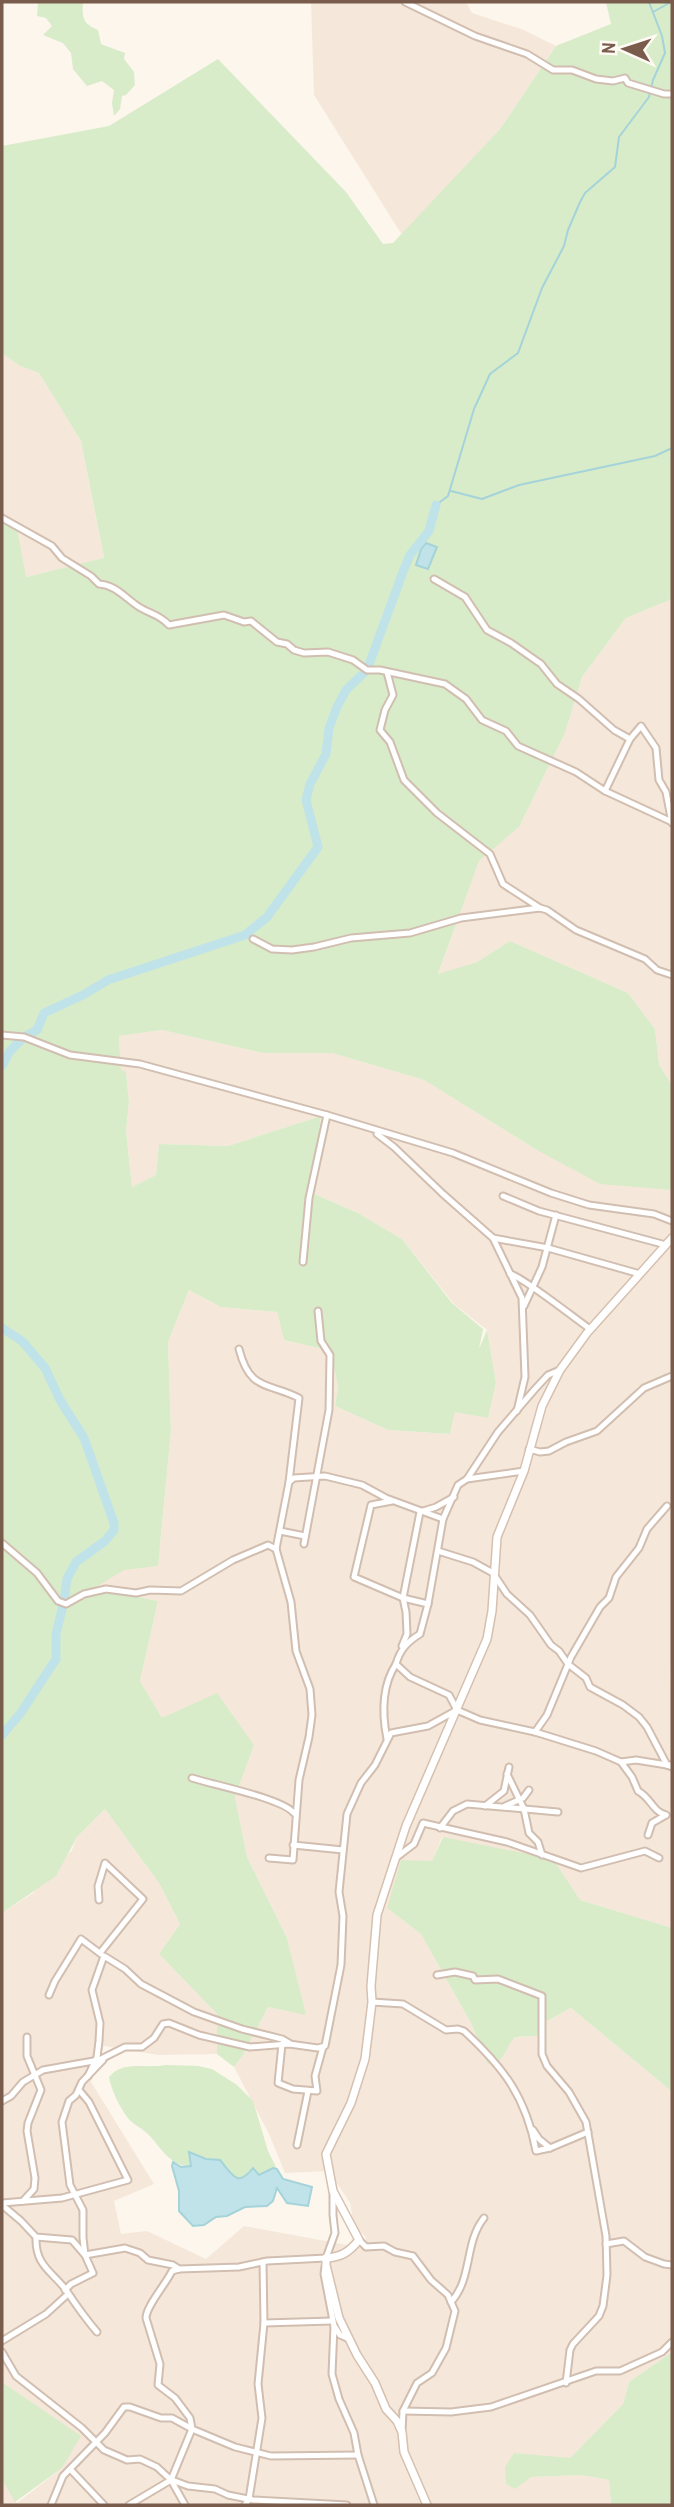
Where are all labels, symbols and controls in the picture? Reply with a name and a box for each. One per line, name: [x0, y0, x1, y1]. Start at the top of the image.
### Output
north arrow: [590, 14, 660, 84]
text: N: [595, 42, 621, 54]

